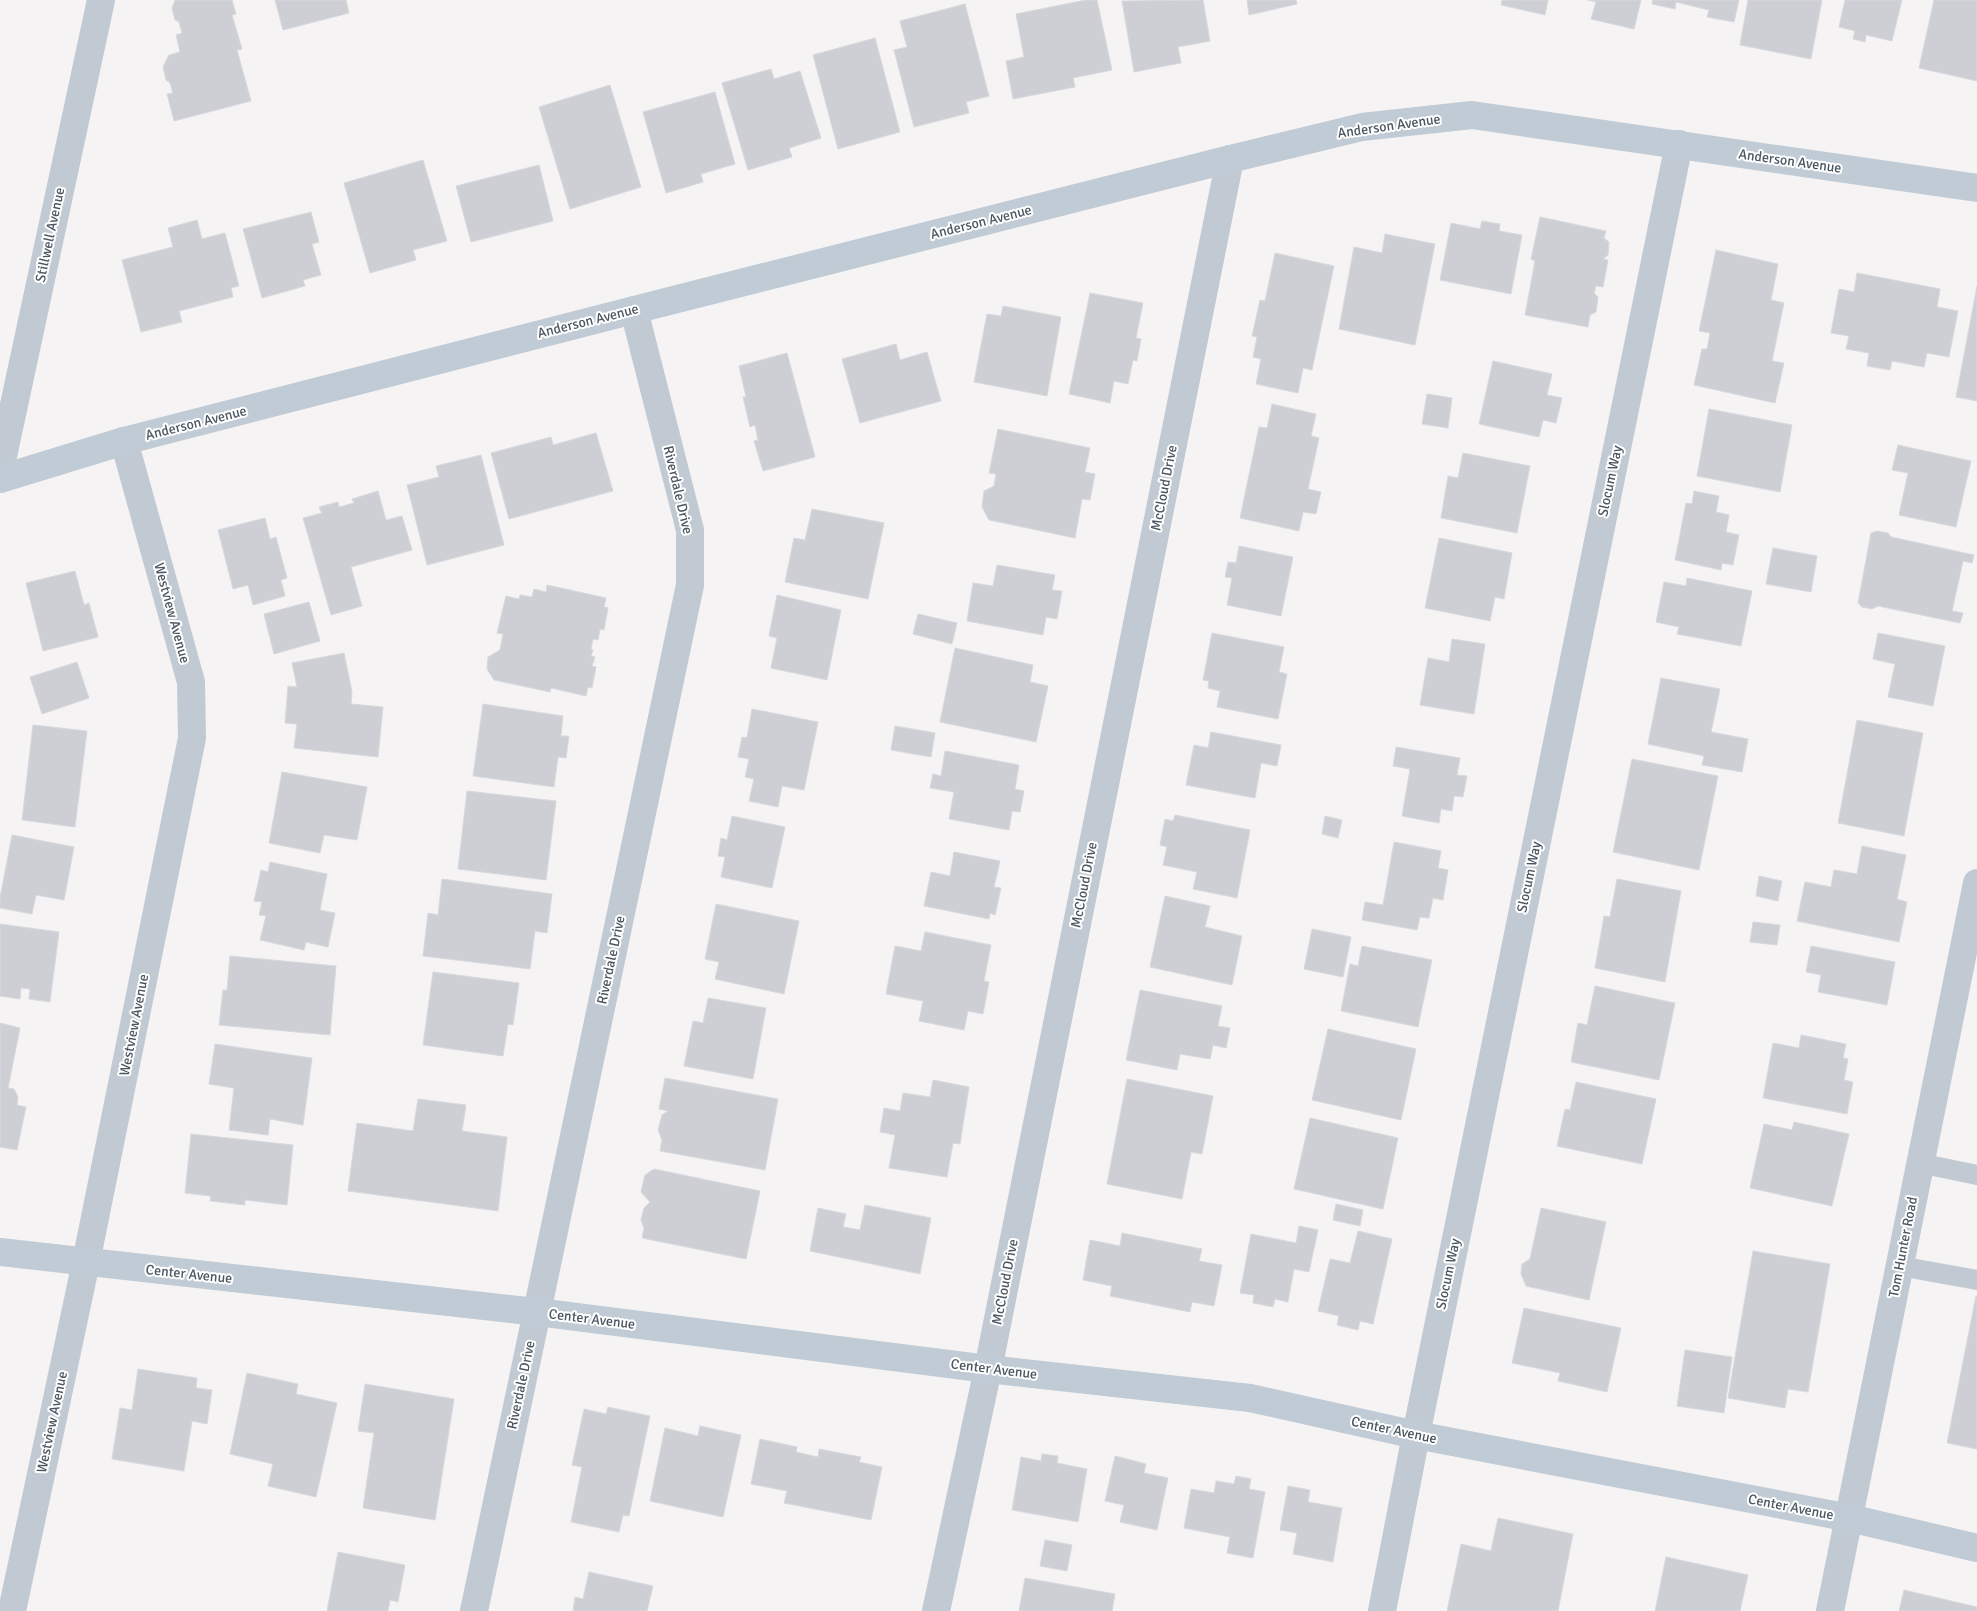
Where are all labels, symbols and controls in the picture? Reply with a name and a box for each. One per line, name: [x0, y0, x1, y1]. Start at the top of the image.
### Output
street label: Anderson Avenue: [1336, 110, 1442, 142]
street label: Anderson Avenue: [1737, 145, 1843, 177]
street label: Stillwell Avenue: [32, 186, 68, 284]
street label: Anderson Avenue: [929, 201, 1033, 243]
street label: Anderson Avenue: [536, 300, 640, 342]
street label: Anderson Avenue: [144, 402, 248, 444]
street label: Slocum Way: [1594, 443, 1626, 518]
street label: Riverdale Drive: [660, 444, 696, 536]
street label: McCloud Drive: [1147, 444, 1181, 532]
street label: Westview Avenue: [150, 561, 194, 665]
street label: Slocum Way: [1513, 839, 1545, 914]
street label: McCloud Drive: [1067, 841, 1101, 929]
street label: Riverdale Drive: [593, 914, 629, 1006]
street label: Westview Avenue: [116, 973, 152, 1077]
street label: Tom Hunter Road: [1885, 1195, 1921, 1299]
street label: Slocum Way: [1432, 1236, 1464, 1311]
street label: McCloud Drive: [988, 1238, 1022, 1326]
street label: Center Avenue: [145, 1261, 233, 1287]
street label: Center Avenue: [548, 1305, 636, 1333]
street label: Riverdale Drive: [503, 1339, 539, 1431]
street label: Center Avenue: [950, 1355, 1038, 1383]
street label: Westview Avenue: [33, 1370, 71, 1474]
street label: Center Avenue: [1350, 1413, 1438, 1447]
street label: Center Avenue: [1747, 1490, 1835, 1524]

